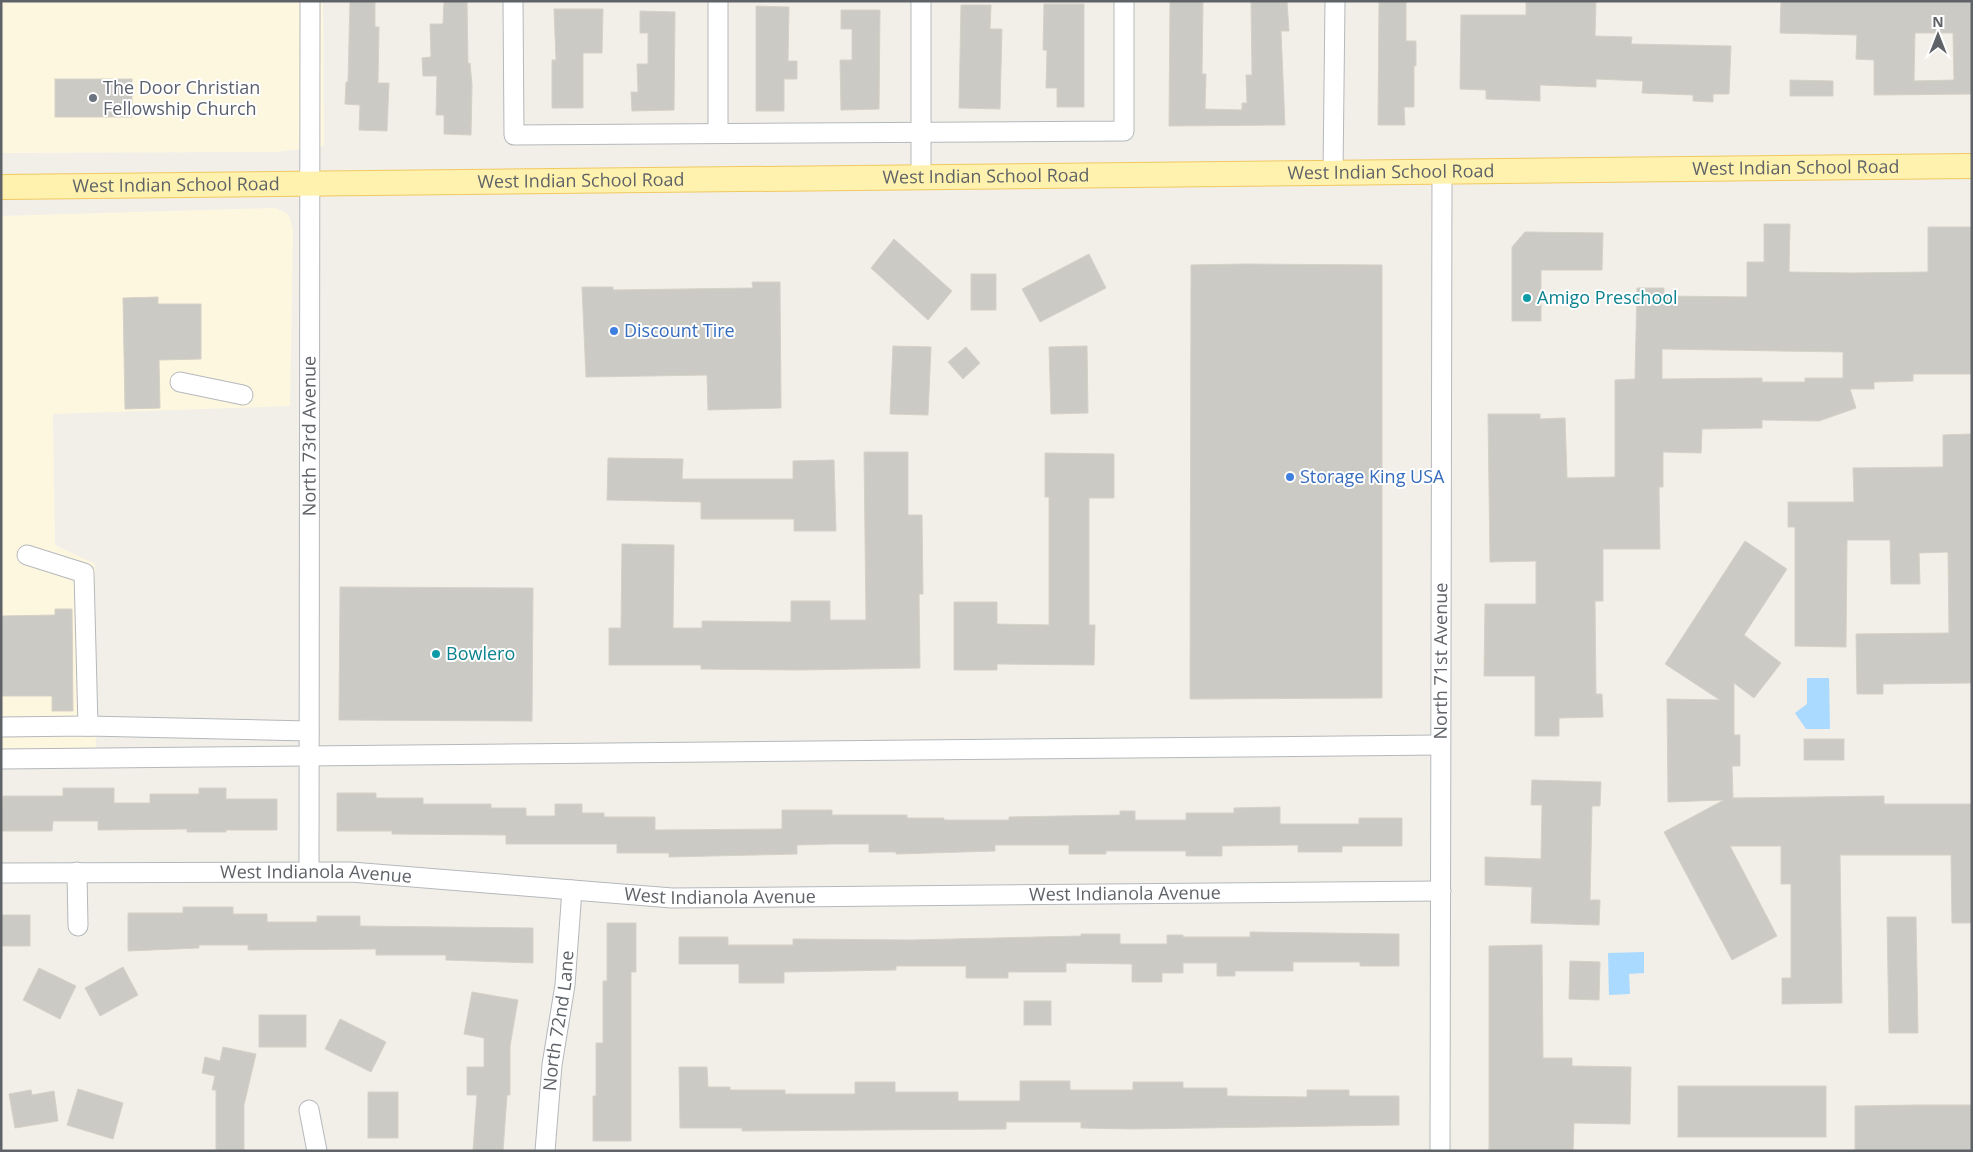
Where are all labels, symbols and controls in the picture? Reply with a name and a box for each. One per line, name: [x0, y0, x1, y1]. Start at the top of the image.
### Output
north arrow: [1913, 10, 1963, 60]
text: N: [1932, 12, 1944, 31]
place label: The Door Christian Fellowship Church: [103, 75, 260, 120]
marker: The Door Christian Fellowship Church: [87, 92, 99, 104]
street label: West Indian School Road: [1692, 154, 1900, 180]
street label: West Indian School Road: [1287, 158, 1495, 184]
street label: West Indian School Road: [882, 162, 1090, 189]
street label: West Indian School Road: [477, 167, 685, 193]
street label: West Indian School Road: [72, 171, 280, 197]
place label: Amigo Preschool: [1537, 285, 1678, 309]
marker: Amigo Preschool: [1521, 292, 1533, 304]
place label: Discount Tire: [624, 318, 735, 342]
marker: Discount Tire: [608, 325, 620, 337]
street label: North 73rd Avenue: [296, 356, 321, 516]
place label: Storage King USA: [1300, 464, 1445, 488]
marker: Storage King USA: [1284, 471, 1296, 483]
street label: North 71st Avenue: [1428, 583, 1452, 739]
place label: Bowlero: [446, 641, 515, 665]
marker: Bowlero: [430, 648, 442, 660]
street label: West Indianola Avenue: [220, 859, 413, 888]
street label: West Indianola Avenue: [1029, 880, 1221, 906]
street label: West Indianola Avenue: [623, 881, 816, 909]
street label: North 72nd Lane: [537, 950, 579, 1092]

